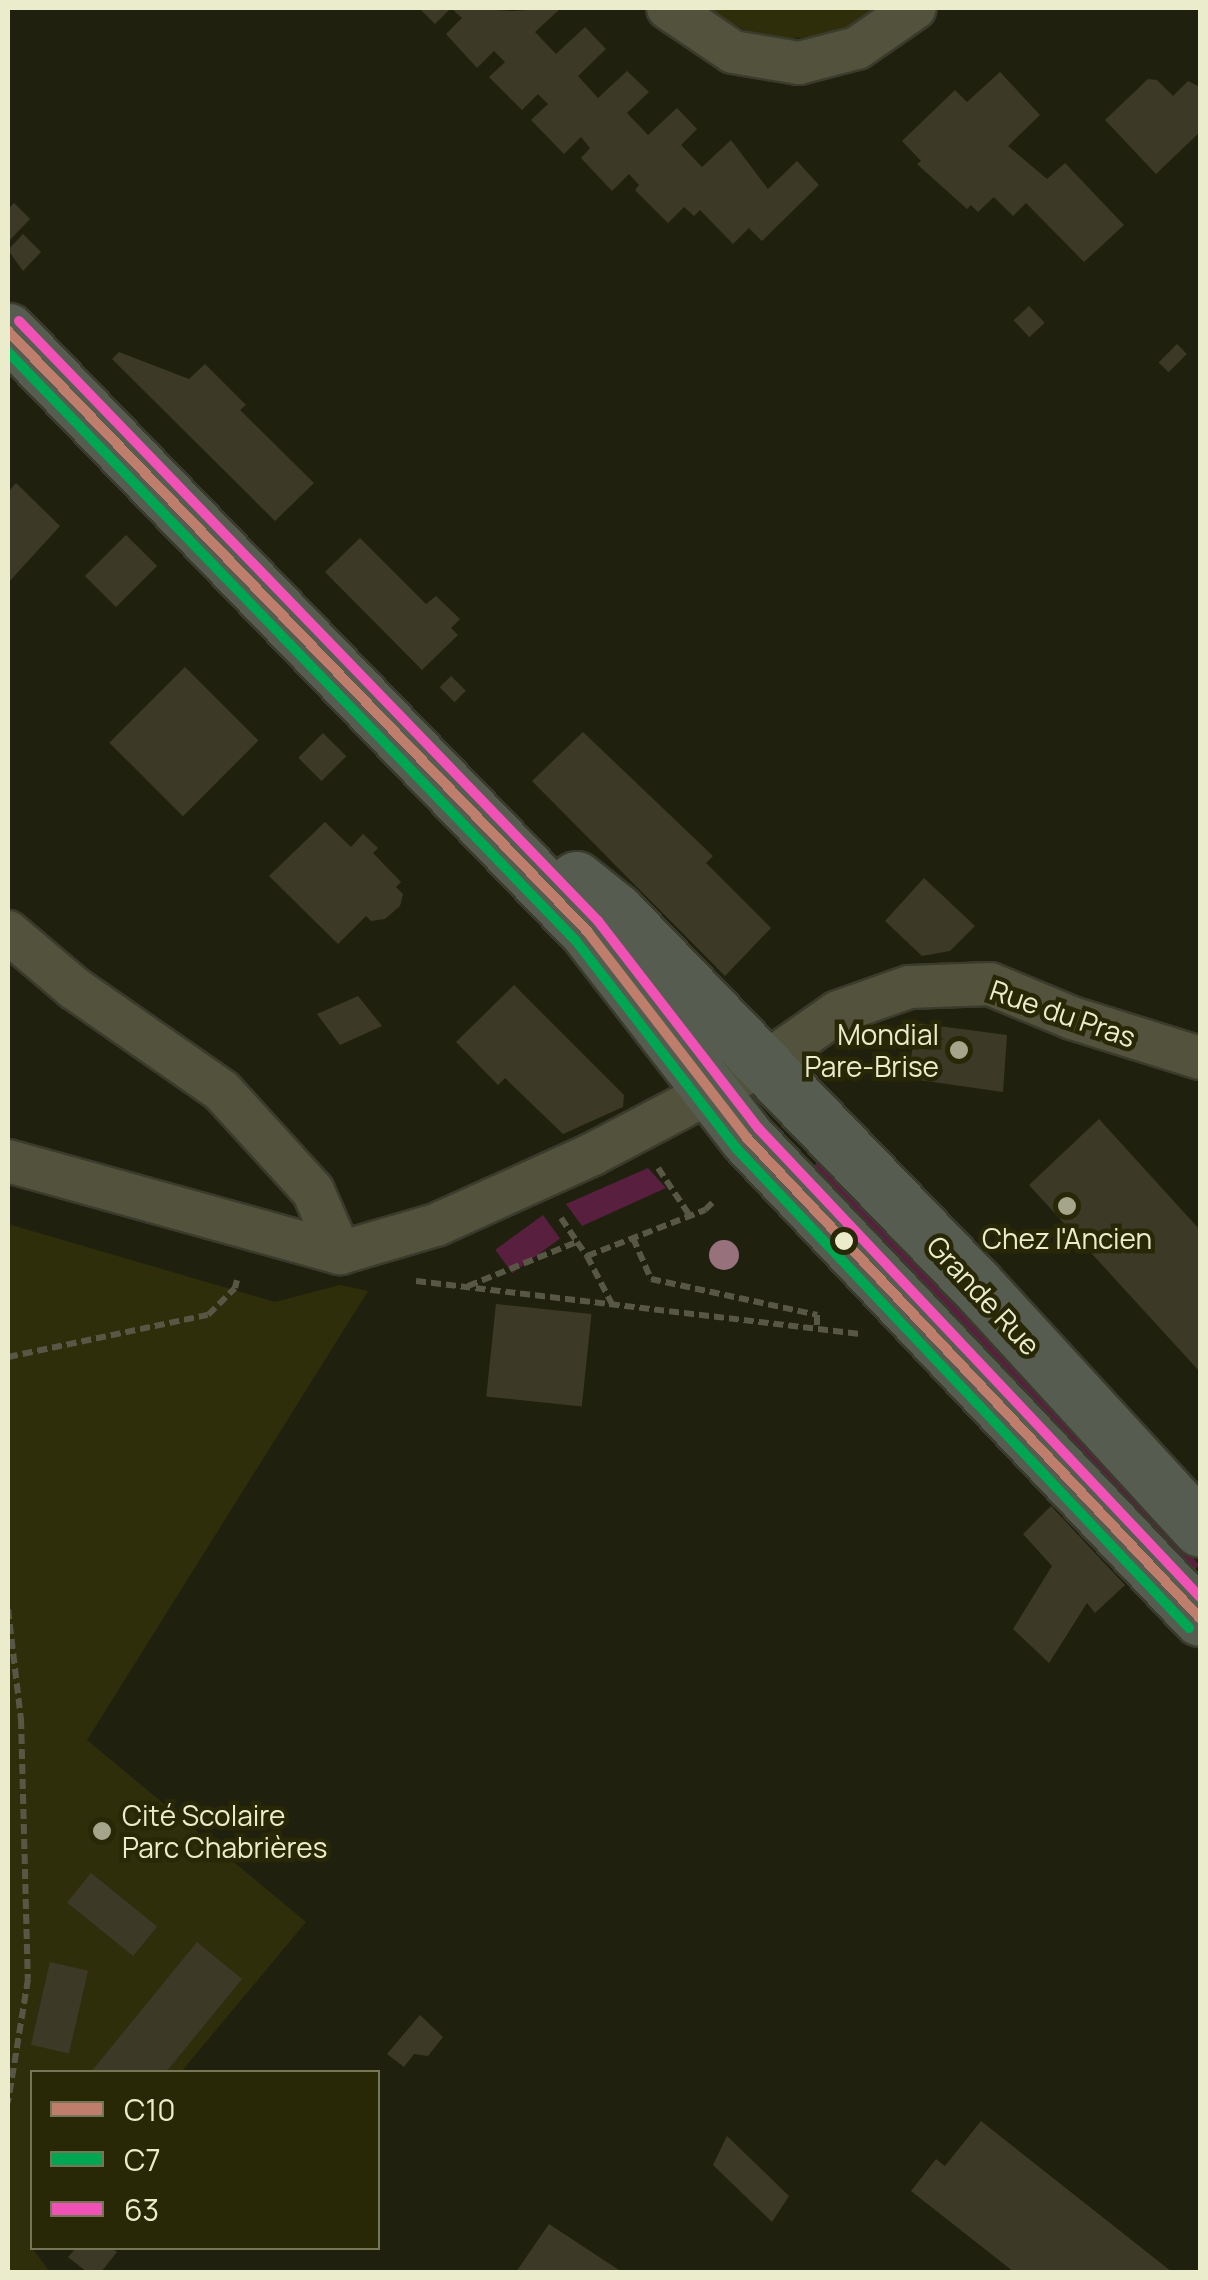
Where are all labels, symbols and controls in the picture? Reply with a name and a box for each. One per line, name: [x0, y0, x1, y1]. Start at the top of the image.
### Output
street label: Rue du Pras: [986, 972, 1140, 1054]
place label: Mondial Pare-Brise: [804, 1017, 939, 1083]
marker: Mondial Pare-Brise: [948, 1039, 970, 1061]
marker: Chez l'Ancien: [1056, 1195, 1078, 1217]
place label: Chez l'Ancien: [982, 1221, 1152, 1255]
street label: Grande Rue: [920, 1228, 1048, 1362]
unlabelled marker: [834, 1231, 854, 1251]
place label: Cité Scolaire Parc Chabrières: [122, 1798, 327, 1864]
marker: Cité Scolaire Parc Chabrières: [91, 1820, 113, 1842]
legend: [30, 2070, 380, 2250]
text: C10: [124, 2089, 175, 2130]
text: C7: [124, 2139, 161, 2180]
text: 63: [124, 2189, 159, 2230]

